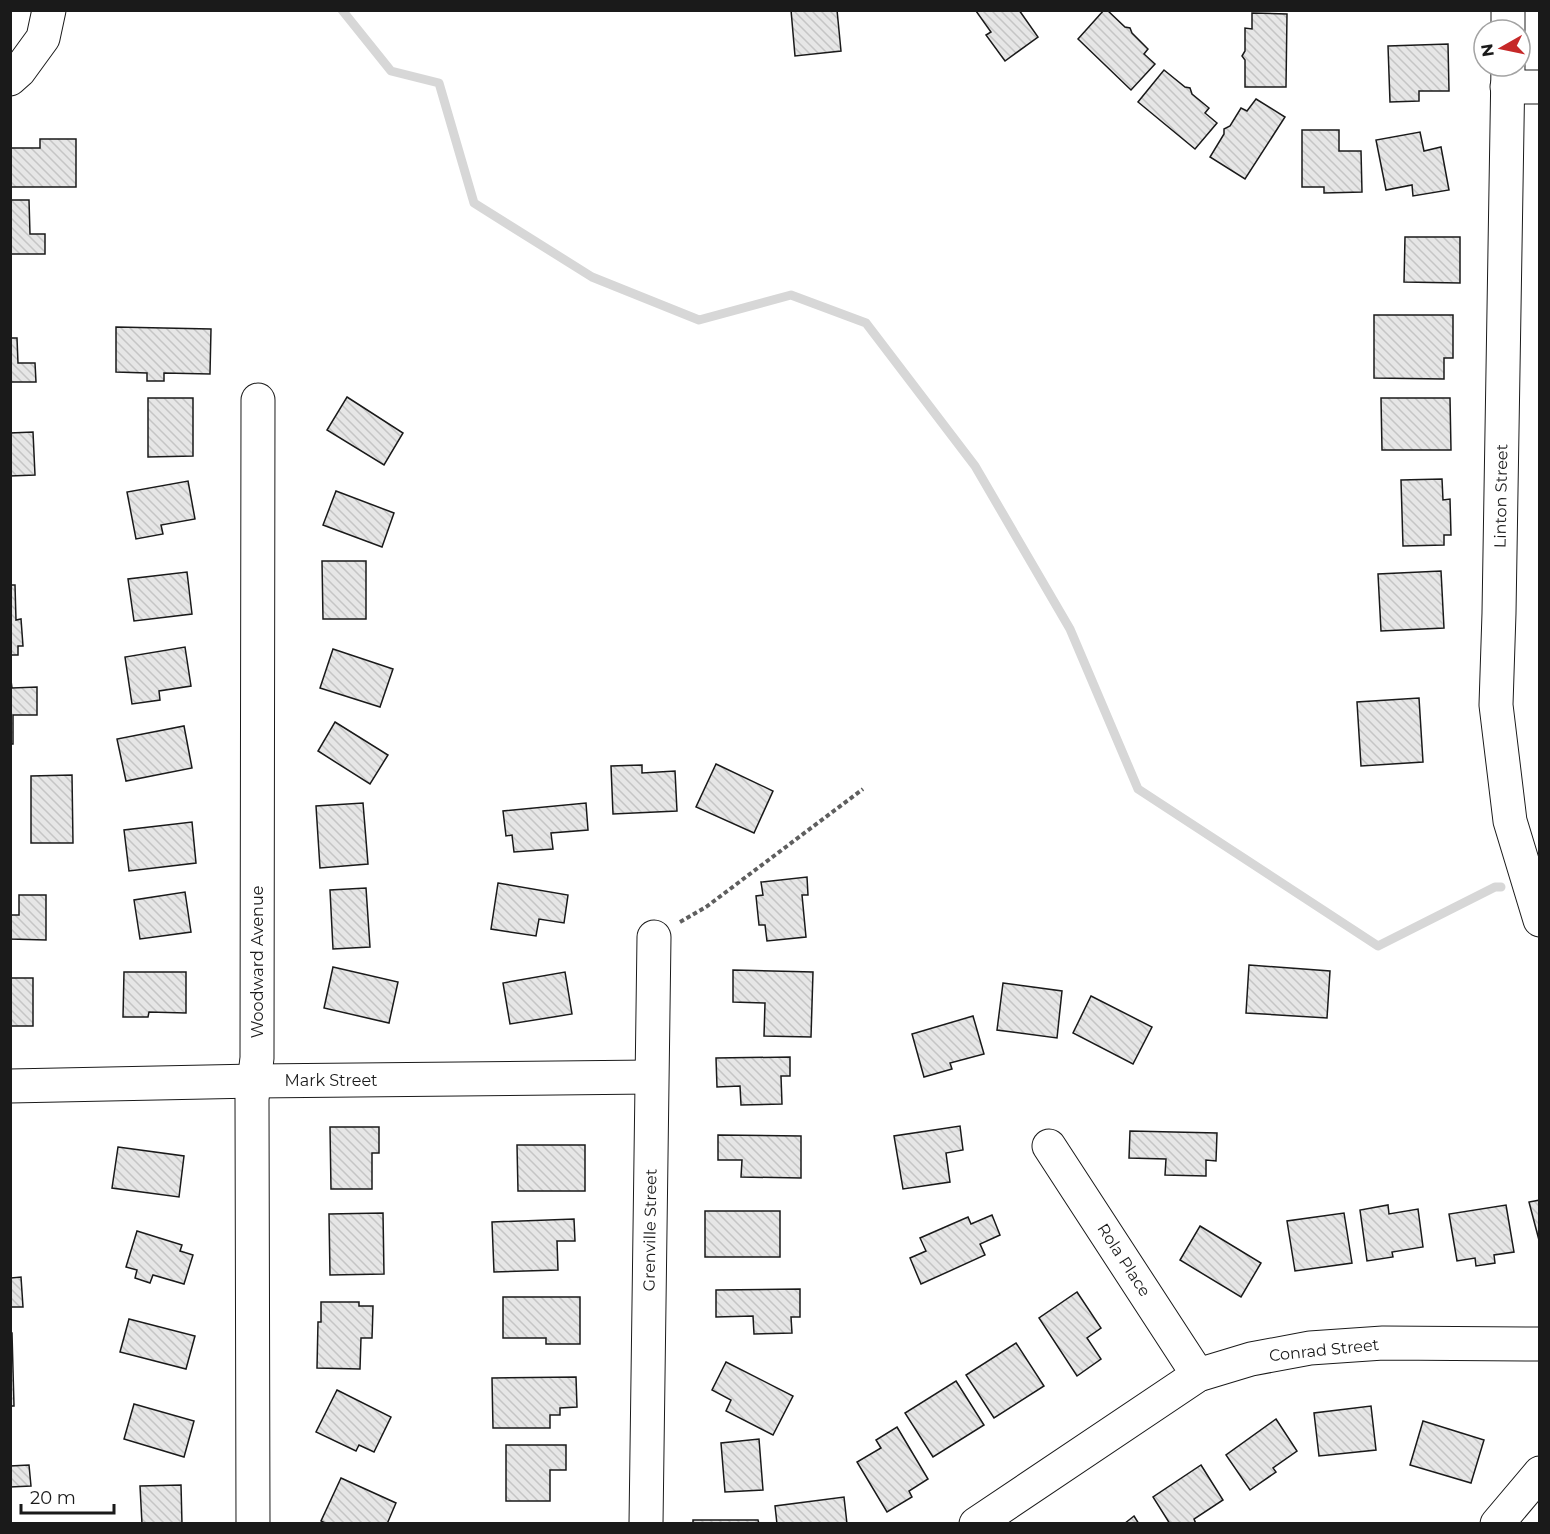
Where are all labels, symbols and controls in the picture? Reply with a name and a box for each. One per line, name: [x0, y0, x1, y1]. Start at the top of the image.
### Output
north arrow: [1472, 18, 1532, 78]
text: N: [1477, 42, 1498, 58]
street label: Linton Street: [1491, 443, 1511, 548]
street label: Woodward Avenue: [248, 886, 267, 1038]
street label: Mark Street: [284, 1071, 378, 1090]
street label: Grenville Street: [639, 1168, 661, 1292]
street label: Rola Place: [1093, 1220, 1155, 1300]
street label: Conrad Street: [1268, 1335, 1380, 1365]
scale bar: [21, 1477, 114, 1515]
text: 20 m: [30, 1487, 76, 1509]

